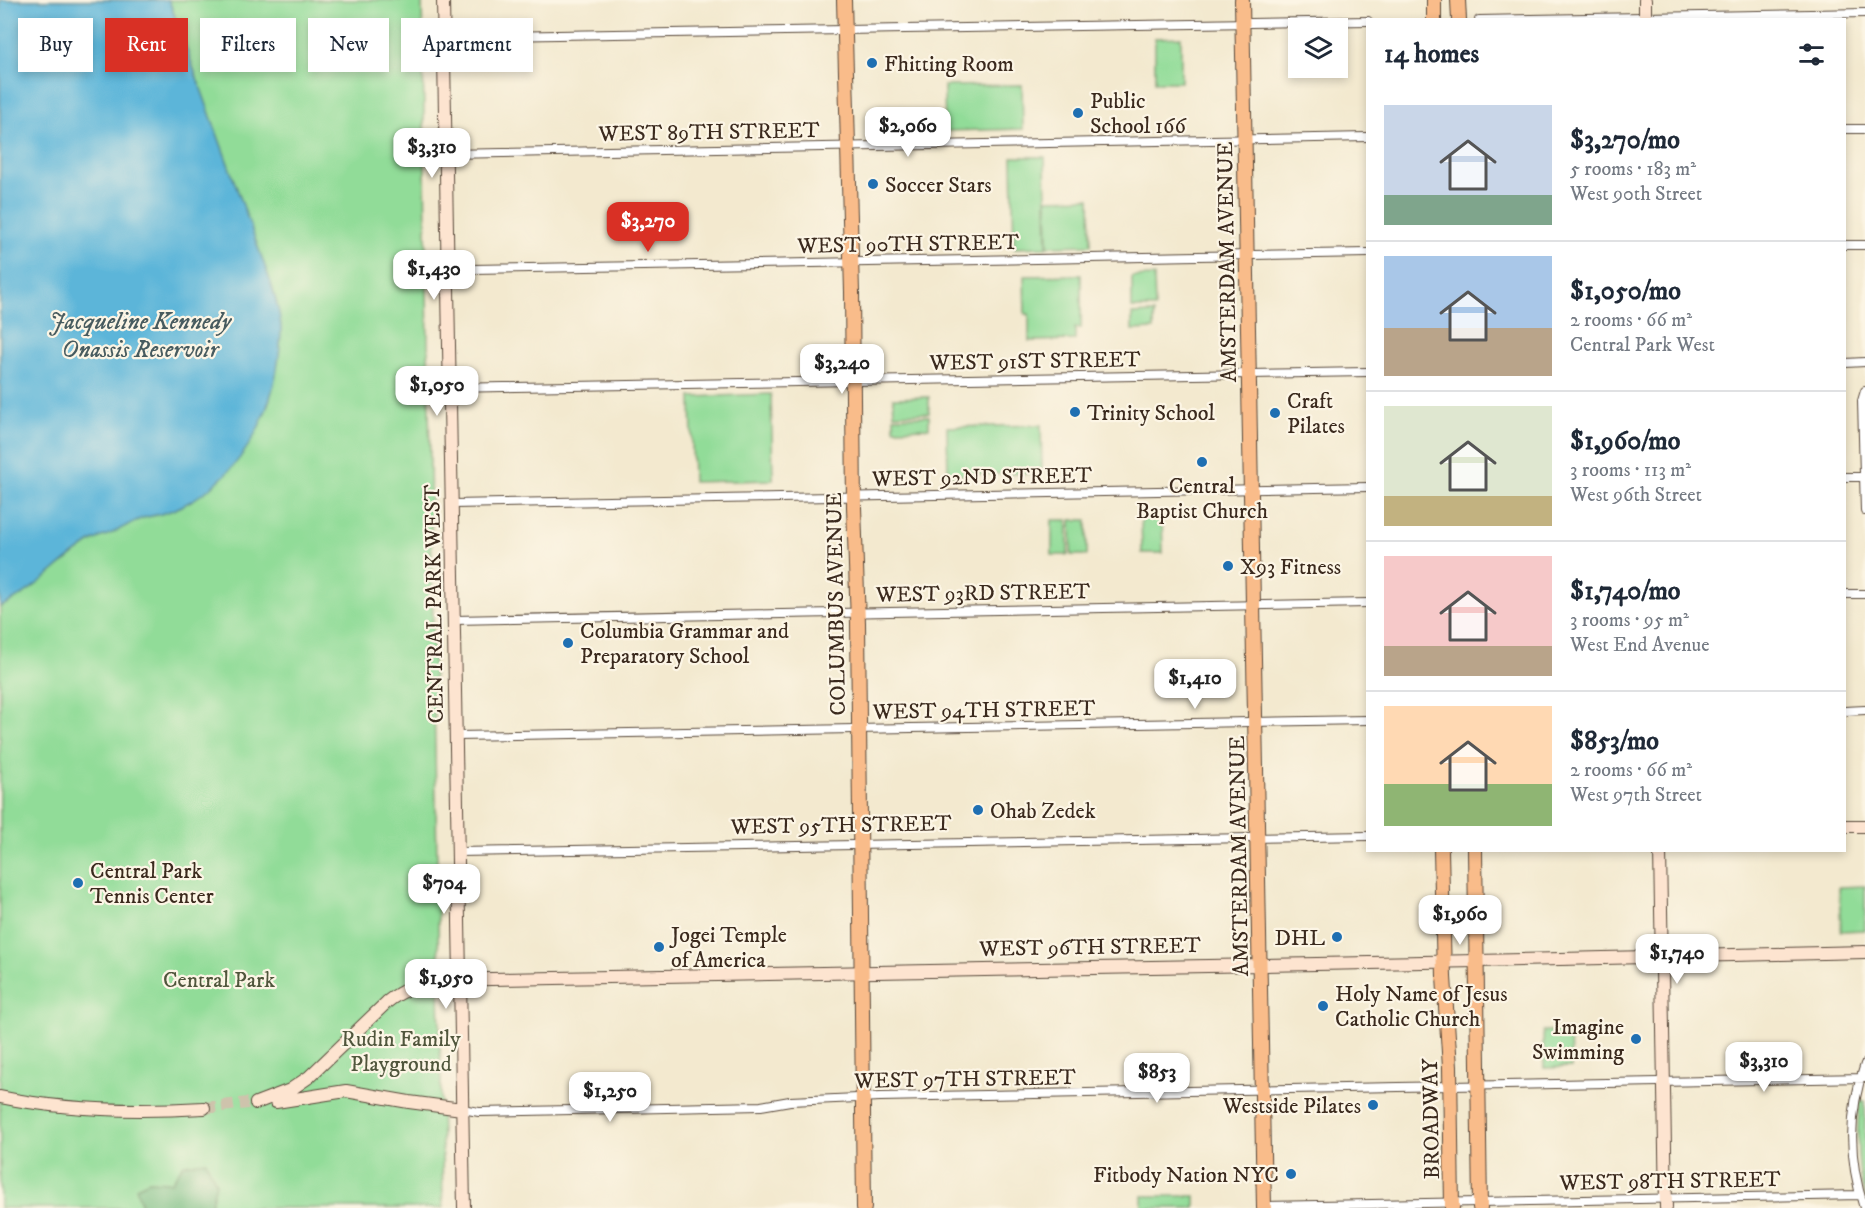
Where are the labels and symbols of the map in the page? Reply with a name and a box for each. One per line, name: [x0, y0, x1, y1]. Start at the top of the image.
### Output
place label: Fhitting Room: [884, 51, 1014, 78]
marker: Fhitting Room: [865, 56, 879, 70]
place label: Public School 166: [1090, 88, 1188, 140]
marker: Public School 166: [1071, 106, 1085, 120]
pin: $2,060: [859, 107, 957, 158]
street label: WEST 89TH STREET: [597, 117, 820, 148]
pin: $3,310: [383, 128, 481, 179]
street label: AMSTERDAM AVENUE: [1212, 141, 1243, 383]
place label: Soccer Stars: [885, 172, 992, 199]
marker: Soccer Stars: [866, 177, 880, 191]
pin: $3,270: [599, 202, 697, 253]
street label: WEST 90TH STREET: [796, 229, 1020, 260]
pin: $1,430: [385, 250, 483, 301]
water label: Jacqueline Kennedy Onassis Reservoir: [49, 307, 233, 365]
pin: $3,240: [793, 344, 891, 395]
street label: WEST 91ST STREET: [928, 346, 1141, 377]
pin: $1,050: [388, 366, 486, 417]
place label: Craft Pilates: [1287, 388, 1345, 440]
place label: Trinity School: [1087, 400, 1215, 427]
marker: Trinity School: [1068, 405, 1082, 419]
marker: Craft Pilates: [1268, 406, 1282, 420]
marker: Central Baptist Church: [1195, 455, 1209, 469]
street label: WEST 92ND STREET: [871, 462, 1093, 493]
place label: Central Baptist Church: [1136, 473, 1268, 525]
street label: CENTRAL PARK WEST: [419, 484, 450, 724]
street label: COLUMBUS AVENUE: [821, 492, 852, 716]
place label: X93 Fitness: [1240, 554, 1341, 581]
marker: X93 Fitness: [1221, 559, 1235, 573]
street label: WEST 93RD STREET: [875, 578, 1091, 609]
place label: Columbia Grammar and Preparatory School: [580, 618, 789, 670]
marker: Columbia Grammar and Preparatory School: [561, 636, 575, 650]
pin: $1,410: [1146, 659, 1244, 710]
street label: WEST 94TH STREET: [871, 695, 1096, 726]
street label: AMSTERDAM AVENUE: [1224, 735, 1255, 977]
place label: Ohab Zedek: [990, 798, 1096, 825]
marker: Ohab Zedek: [971, 803, 985, 817]
street label: WEST 95TH STREET: [729, 810, 952, 841]
place label: Central Park Tennis Center: [90, 858, 215, 910]
pin: $704: [408, 864, 480, 915]
marker: Central Park Tennis Center: [71, 876, 85, 890]
pin: $1,960: [1411, 895, 1509, 946]
place label: Jogei Temple of America: [669, 922, 787, 974]
place label: DHL: [1275, 925, 1325, 952]
marker: DHL: [1330, 930, 1344, 944]
street label: WEST 96TH STREET: [978, 932, 1201, 963]
pin: $1,740: [1628, 934, 1726, 985]
marker: Jogei Temple of America: [652, 940, 666, 954]
pin: $1,950: [397, 959, 495, 1010]
park label: Central Park: [163, 967, 275, 994]
place label: Holy Name of Jesus Catholic Church: [1335, 981, 1508, 1033]
marker: Holy Name of Jesus Catholic Church: [1316, 999, 1330, 1013]
place label: Imagine Swimming: [1532, 1014, 1624, 1066]
park label: Rudin Family Playground: [341, 1026, 461, 1078]
marker: Imagine Swimming: [1629, 1032, 1643, 1046]
pin: $3,310: [1715, 1042, 1813, 1093]
pin: $853: [1121, 1053, 1193, 1104]
street label: BROADWAY: [1417, 1057, 1446, 1180]
street label: WEST 97TH STREET: [853, 1064, 1076, 1095]
pin: $1,250: [561, 1072, 659, 1123]
place label: Westside Pilates: [1222, 1093, 1361, 1120]
marker: Westside Pilates: [1366, 1098, 1380, 1112]
place label: Fitbody Nation NYC: [1093, 1162, 1279, 1189]
street label: WEST 98TH STREET: [1558, 1166, 1781, 1197]
marker: Fitbody Nation NYC: [1284, 1167, 1298, 1181]

